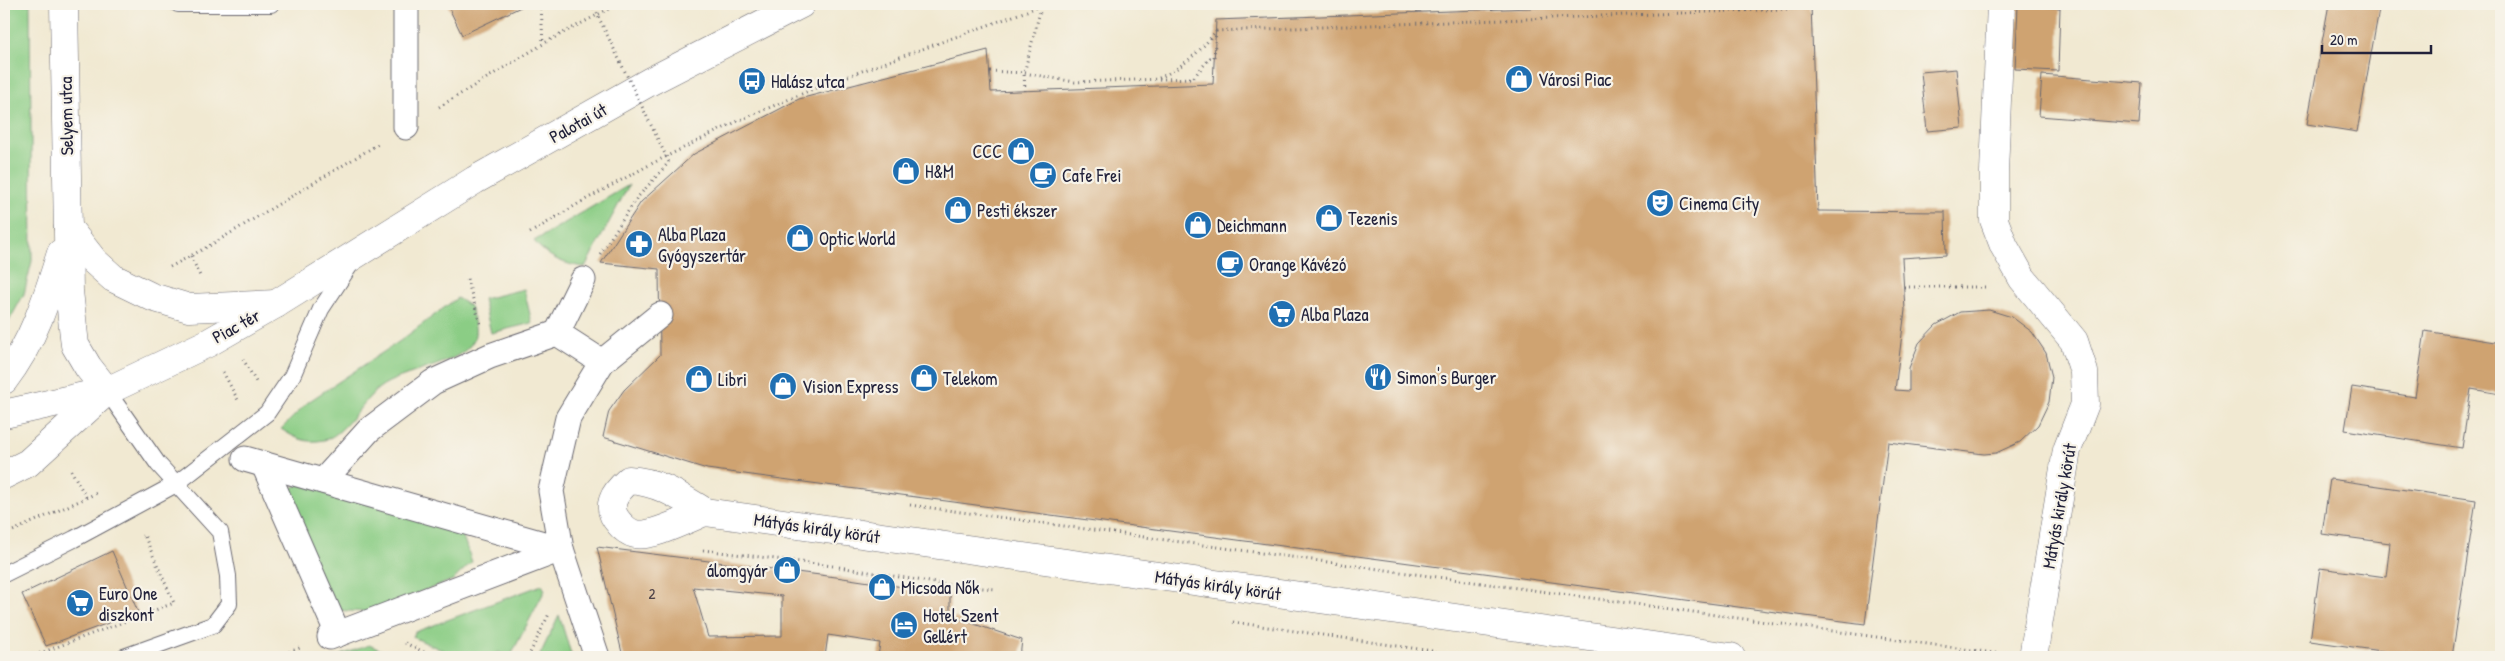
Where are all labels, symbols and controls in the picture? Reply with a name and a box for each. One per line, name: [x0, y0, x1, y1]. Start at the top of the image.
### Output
scale bar: [2322, 22, 2431, 54]
text: 20 m: [2330, 29, 2357, 50]
shop icon: Városi Piac: [1504, 64, 1534, 94]
bus stop icon: Halász utca: [737, 66, 767, 96]
place label: Városi Piac: [1538, 67, 1611, 92]
place label: Halász utca: [771, 69, 845, 94]
street label: Selyem utca: [53, 76, 79, 156]
street label: Palotai út: [545, 97, 612, 149]
shop icon: CCC: [1006, 136, 1036, 166]
place label: CCC: [972, 139, 1002, 164]
shop icon: H&M: [891, 156, 921, 186]
place label: H&M: [925, 159, 954, 184]
cafe icon: Cafe Frei: [1028, 160, 1058, 190]
place label: Cafe Frei: [1062, 163, 1122, 188]
theatre icon: Cinema City: [1645, 188, 1675, 218]
place label: Cinema City: [1679, 191, 1760, 216]
shop icon: Pesti ékszer: [943, 195, 973, 225]
place label: Pesti ékszer: [977, 198, 1058, 223]
shop icon: Tezenis: [1314, 203, 1344, 233]
place label: Tezenis: [1348, 206, 1398, 231]
shop icon: Deichmann: [1183, 210, 1213, 240]
place label: Deichmann: [1217, 213, 1287, 238]
place label: Alba Plaza Gyógyszertár: [658, 222, 746, 268]
shop icon: Optic World: [785, 223, 815, 253]
place label: Optic World: [819, 226, 895, 251]
pharmacy icon: Alba Plaza Gyógyszertár: [624, 229, 654, 259]
cafe icon: Orange Kávézó: [1215, 249, 1245, 279]
place label: Orange Kávézó: [1249, 252, 1346, 277]
supermarket icon: Alba Plaza: [1267, 299, 1297, 329]
place label: Alba Plaza: [1301, 302, 1368, 327]
street label: Piac tér: [208, 303, 264, 349]
restaurant icon: Simon's Burger: [1363, 362, 1393, 392]
shop icon: Telekom: [909, 363, 939, 393]
shop icon: Libri: [684, 364, 714, 394]
place label: Simon's Burger: [1397, 365, 1496, 390]
place label: Telekom: [943, 366, 998, 391]
place label: Libri: [718, 367, 747, 392]
shop icon: Vision Express: [768, 371, 798, 401]
place label: Vision Express: [802, 374, 898, 399]
street label: Mátyás király körút: [2036, 441, 2082, 571]
street label: Mátyás király körút: [752, 507, 882, 549]
shop icon: álomgyár: [772, 555, 802, 585]
place label: álomgyár: [707, 558, 768, 583]
street label: Mátyás király körút: [1153, 564, 1283, 606]
shop icon: Micsoda Nők: [867, 572, 897, 602]
place label: Micsoda Nők: [901, 575, 980, 600]
place label: Euro One diszkont: [99, 581, 158, 627]
house number: 2: [648, 583, 656, 604]
supermarket icon: Euro One diszkont: [65, 588, 95, 618]
place label: Hotel Szent Gellért: [923, 603, 999, 649]
hotel icon: Hotel Szent Gellért: [889, 610, 919, 640]

